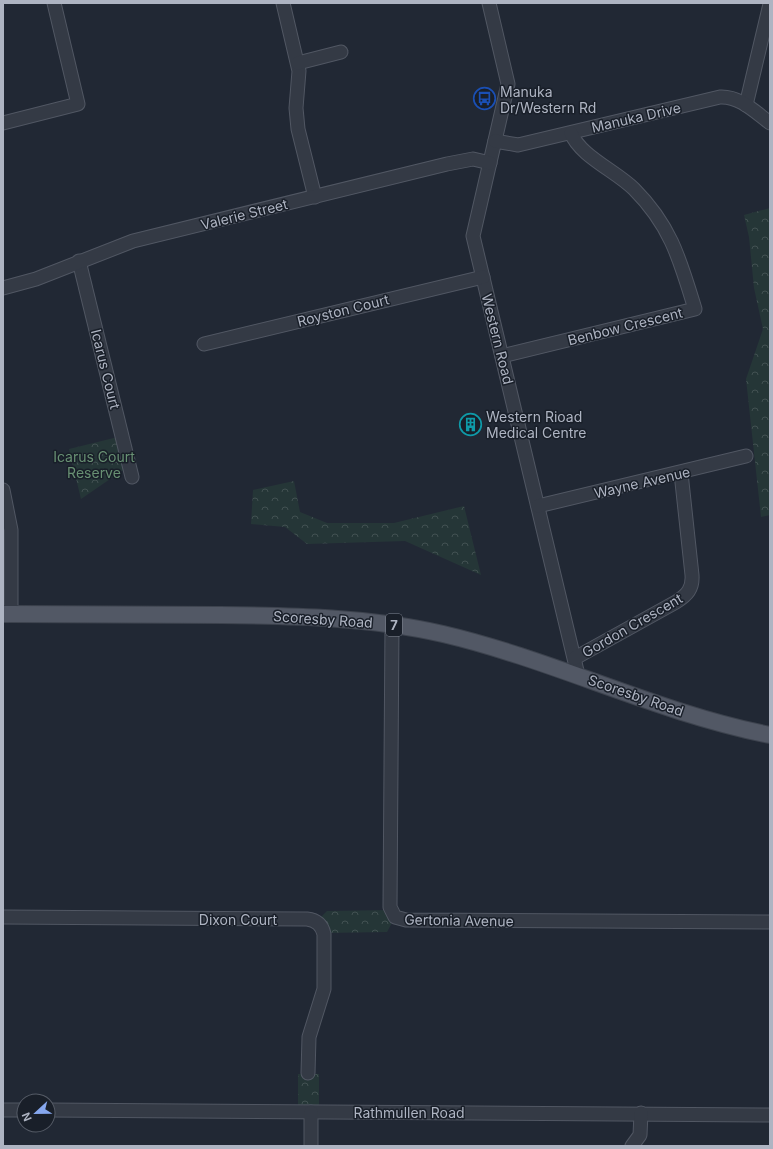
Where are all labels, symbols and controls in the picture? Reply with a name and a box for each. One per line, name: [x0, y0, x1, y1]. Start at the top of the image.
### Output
place label: Manuka Dr/Western Rd: [500, 83, 596, 116]
bus stop icon: Manuka Dr/Western Rd: [471, 86, 497, 112]
street label: Manuka Drive: [590, 98, 682, 136]
street label: Valerie Street: [199, 195, 290, 233]
street label: Royston Court: [295, 290, 391, 330]
street label: Western Road: [479, 292, 517, 386]
street label: Benbow Crescent: [566, 303, 684, 348]
street label: Icarus Court: [88, 327, 124, 411]
place label: Western Rioad Medical Centre: [486, 408, 587, 441]
building icon: Western Rioad Medical Centre: [458, 411, 484, 437]
park label: Icarus Court Reserve: [53, 448, 135, 481]
street label: Wayne Avenue: [592, 463, 692, 501]
street label: Gordon Crescent: [579, 589, 685, 661]
street label: Scoresby Road: [273, 607, 373, 631]
road number: 7: [386, 614, 402, 636]
street label: Scoresby Road: [586, 671, 686, 719]
street label: Dixon Court: [199, 911, 278, 928]
street label: Gertonia Avenue: [404, 911, 514, 929]
north arrow: [16, 1093, 56, 1133]
street label: Rathmullen Road: [353, 1104, 465, 1121]
text: N: [19, 1110, 35, 1123]

